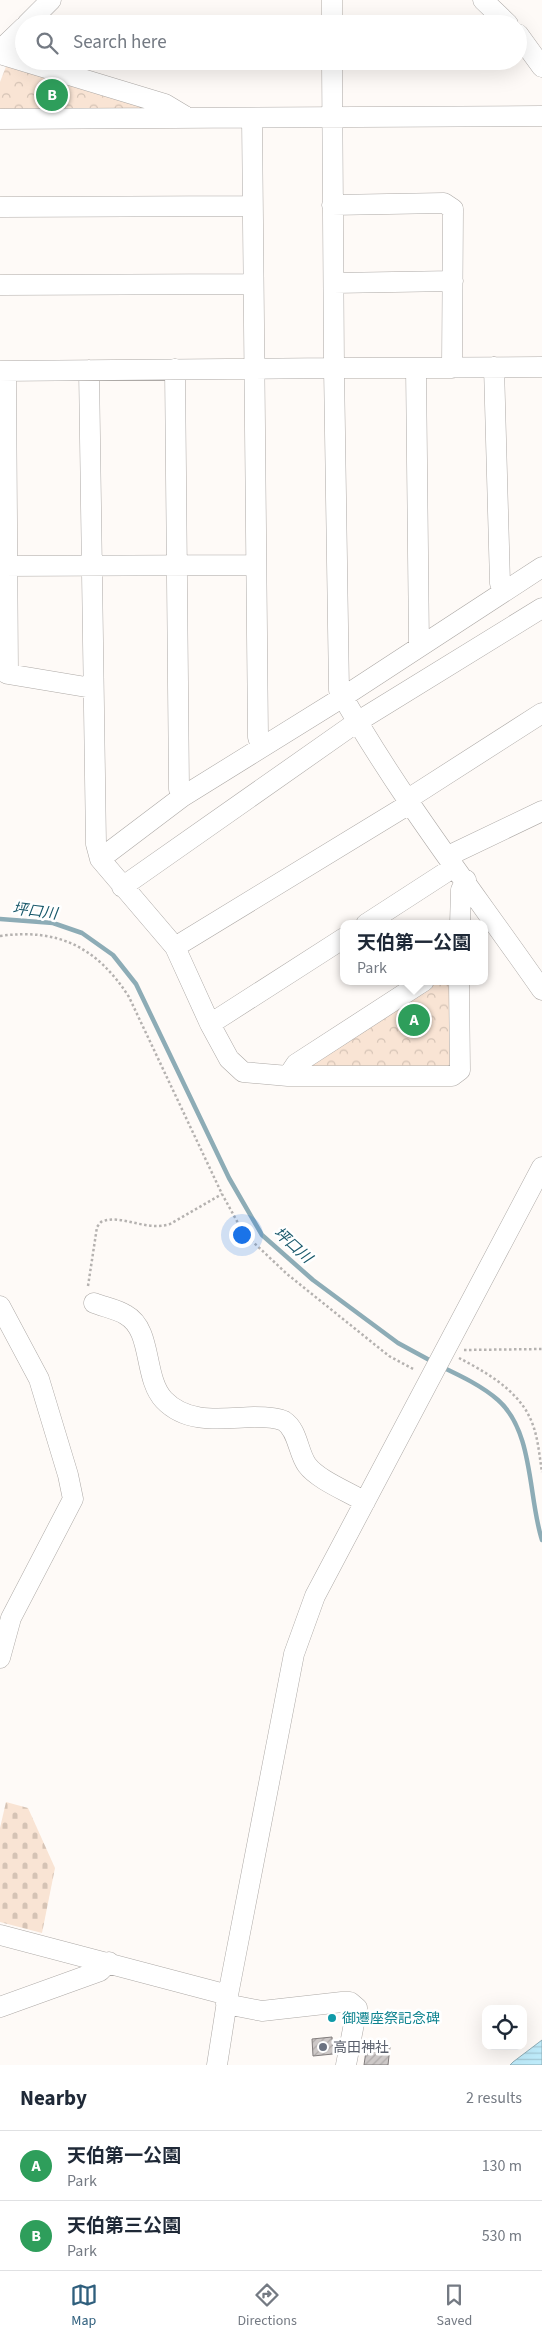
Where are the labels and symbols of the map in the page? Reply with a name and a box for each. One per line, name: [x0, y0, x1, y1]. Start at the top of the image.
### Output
pin: B: [36, 76, 68, 114]
water label: 坪口川: [11, 898, 61, 925]
pin: A: [398, 1001, 430, 1039]
your location: [229, 1222, 255, 1248]
water label: 坪口川: [269, 1223, 318, 1270]
place label: 御遷座祭記念碑: [342, 2009, 440, 2029]
marker: 御遷座祭記念碑: [326, 2012, 338, 2024]
place label: 高田神社: [333, 2038, 389, 2058]
marker: 高田神社: [317, 2041, 329, 2053]

